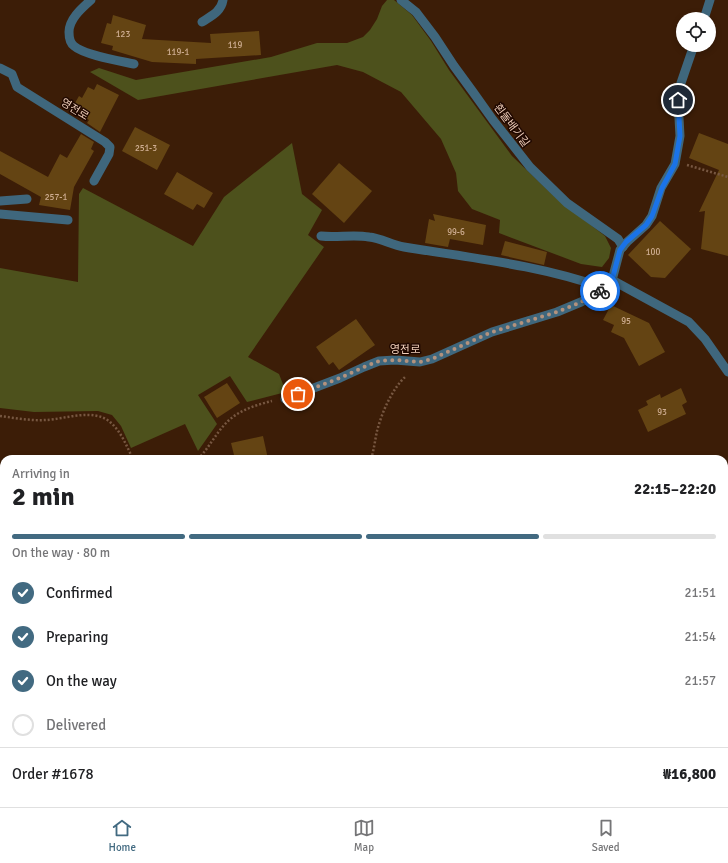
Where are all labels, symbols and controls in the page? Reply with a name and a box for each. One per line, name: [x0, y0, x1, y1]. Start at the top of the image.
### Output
map controls: [676, 12, 716, 52]
button: locate: [676, 12, 716, 52]
house number: 123: [116, 29, 130, 40]
house number: 119: [228, 40, 242, 51]
house number: 119-1: [167, 47, 189, 58]
pin: [661, 83, 695, 117]
icon: home: [667, 89, 689, 111]
street label: 영전로: [58, 96, 91, 123]
street label: 흰돌배기길: [491, 101, 532, 149]
house number: 251-3: [135, 143, 157, 154]
house number: 257-1: [45, 192, 67, 203]
house number: 99-6: [447, 227, 465, 238]
house number: 100: [646, 247, 660, 258]
courier: [580, 271, 620, 311]
icon: bike: [589, 280, 611, 302]
house number: 95: [621, 316, 631, 327]
street label: 영전로: [390, 343, 420, 356]
pin: [281, 377, 315, 411]
icon: bag: [287, 383, 309, 405]
house number: 93: [657, 407, 667, 418]
text: Arriving in: [12, 466, 70, 482]
text: 22:15–22:20: [634, 480, 716, 498]
text: 2 min: [12, 481, 75, 513]
text: On the way · 80 m: [12, 545, 110, 561]
icon: check: [12, 582, 34, 604]
text: Confirmed: [46, 584, 113, 602]
text: 21:51: [684, 585, 716, 601]
icon: check: [12, 626, 34, 648]
text: Preparing: [46, 628, 109, 646]
text: 21:54: [684, 629, 716, 645]
icon: check: [12, 670, 34, 692]
text: On the way: [46, 672, 117, 690]
text: 21:57: [684, 673, 716, 689]
text: Delivered: [46, 716, 106, 734]
text: Order #1678: [12, 765, 94, 783]
text: ₩16,800: [663, 765, 716, 783]
tab: Home: [108, 817, 136, 854]
tab: Map: [353, 817, 375, 854]
tab: Saved: [592, 817, 620, 854]

